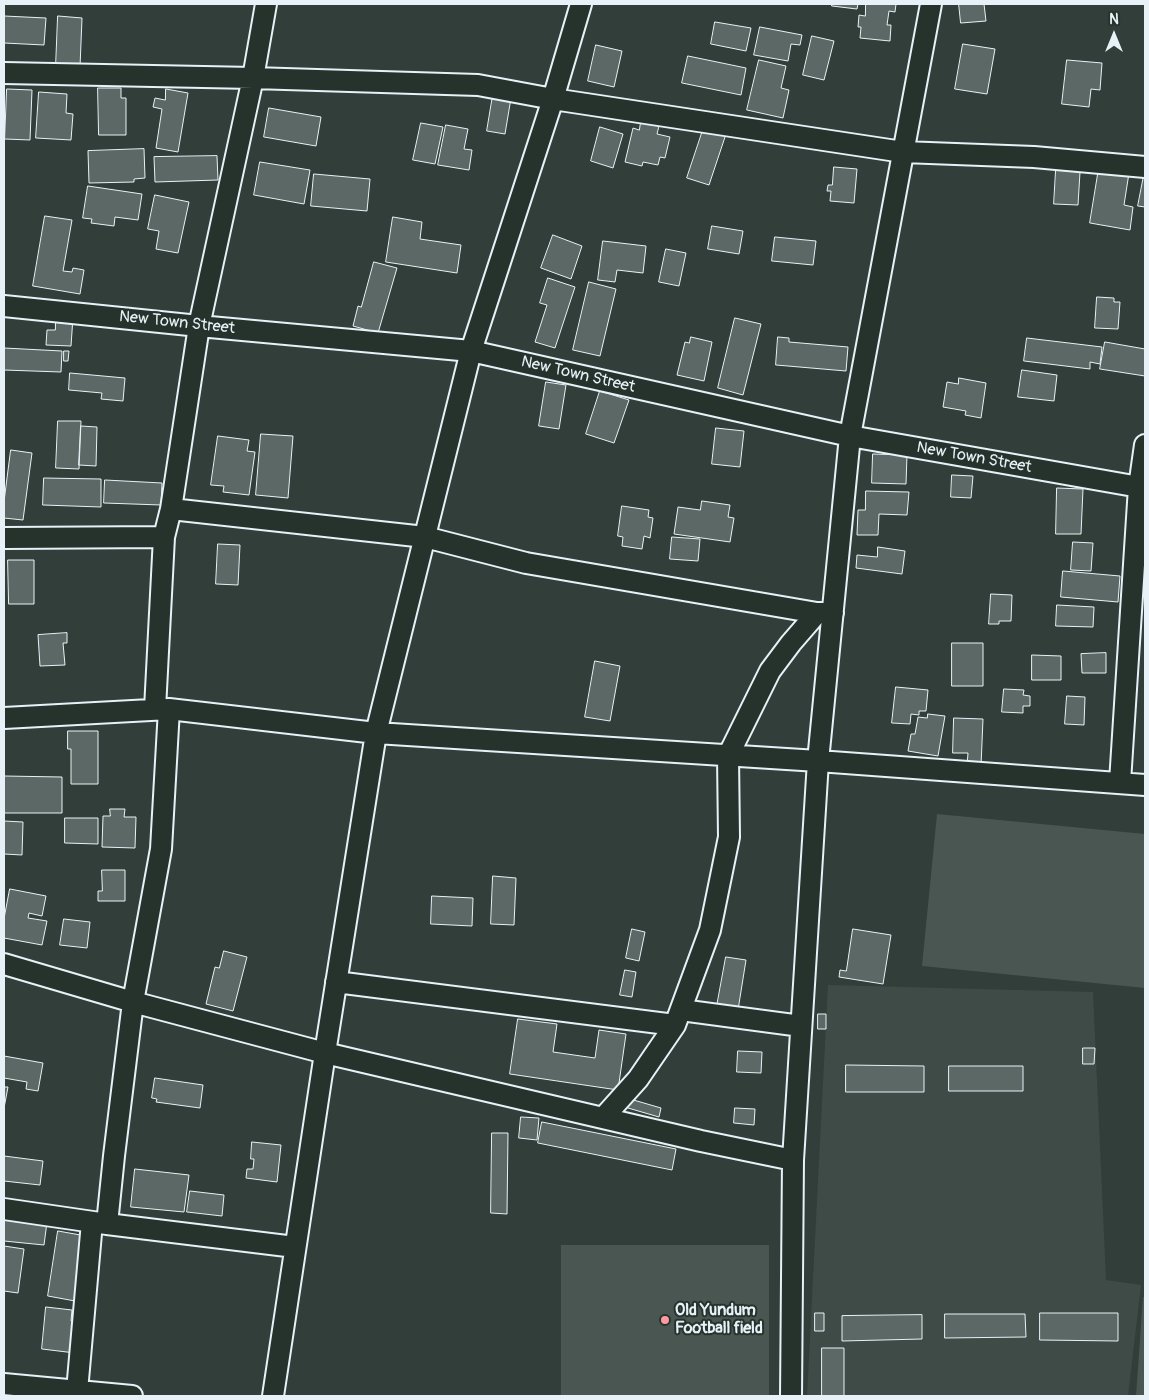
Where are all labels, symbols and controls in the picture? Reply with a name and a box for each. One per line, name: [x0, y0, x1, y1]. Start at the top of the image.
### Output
north arrow: [1089, 10, 1139, 60]
text: N: [1109, 11, 1119, 28]
street label: New Town Street: [118, 307, 236, 339]
street label: New Town Street: [519, 353, 637, 397]
street label: New Town Street: [915, 438, 1033, 478]
place label: Old Yundum Football field: [675, 1301, 763, 1339]
marker: Old Yundum Football field: [659, 1314, 671, 1326]

